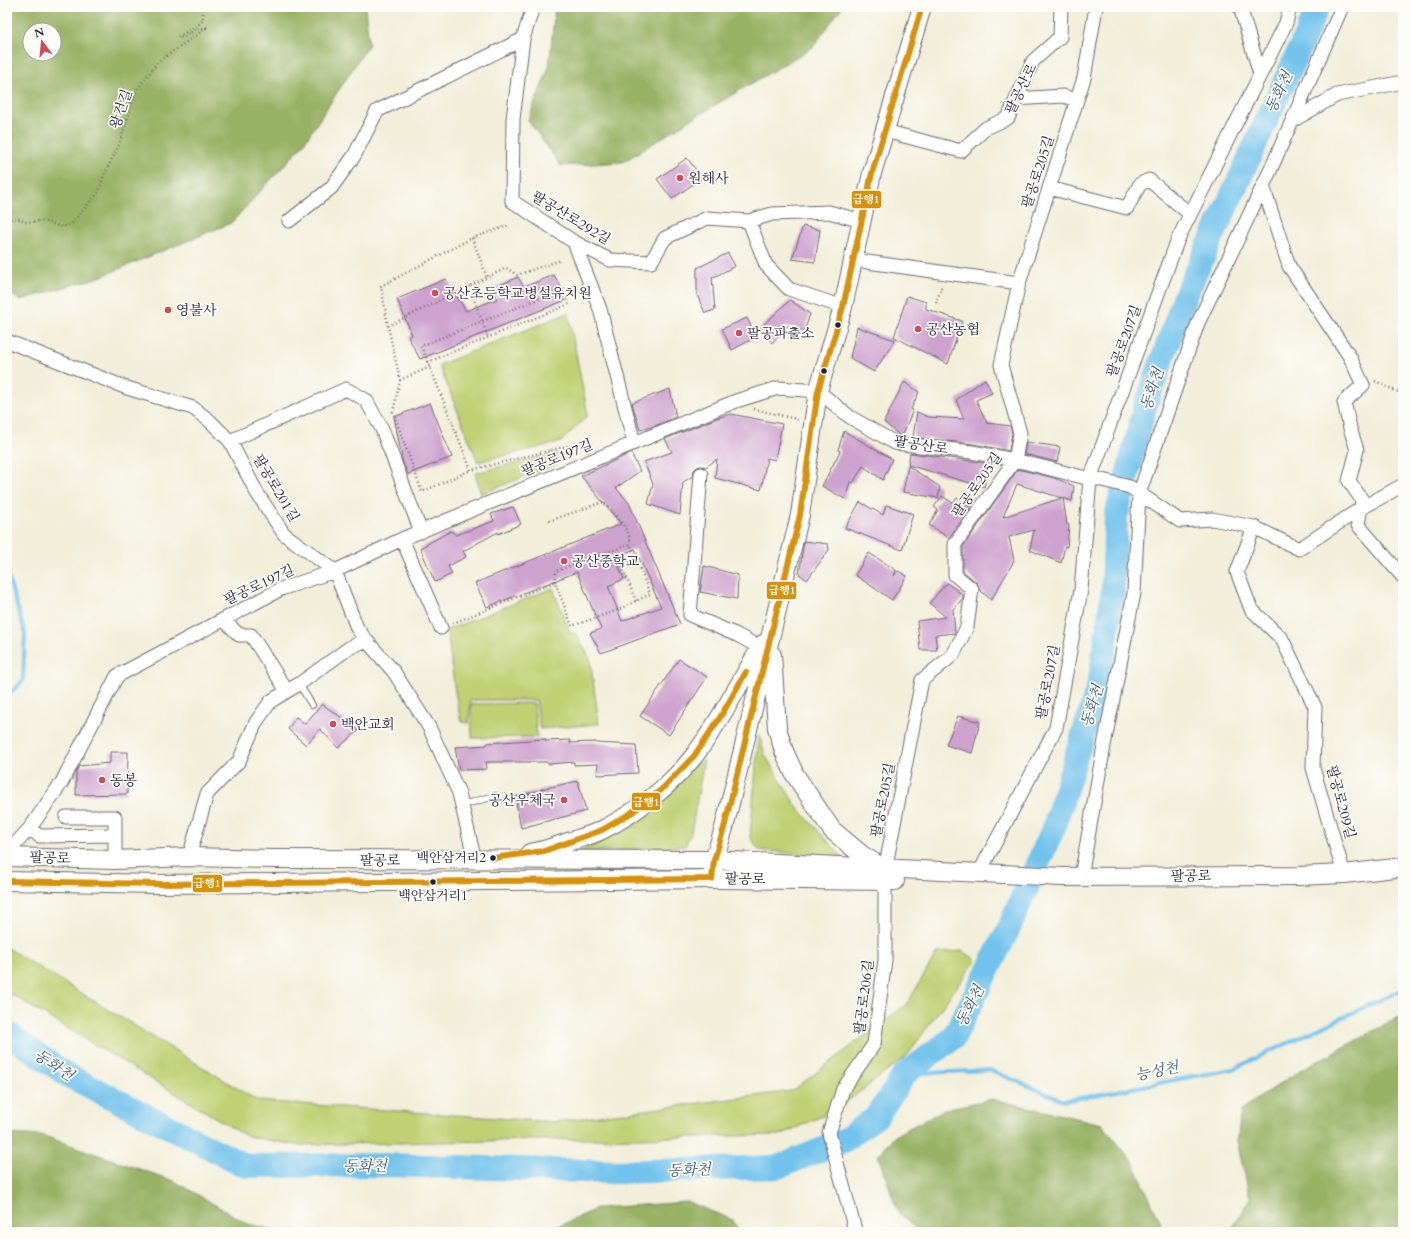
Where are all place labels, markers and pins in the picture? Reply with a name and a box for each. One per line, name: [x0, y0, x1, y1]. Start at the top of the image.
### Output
place label: 원해사: [688, 169, 729, 188]
marker: 원해사: [675, 173, 685, 183]
place label: 공산초등학교병설유치원: [443, 284, 592, 303]
marker: 공산초등학교병설유치원: [430, 288, 440, 298]
place label: 영불사: [176, 301, 217, 320]
marker: 영불사: [163, 305, 173, 315]
unlabelled marker: [833, 320, 843, 330]
place label: 공산농협: [926, 320, 980, 339]
place label: 팔공파출소: [747, 324, 815, 343]
marker: 공산농협: [913, 324, 923, 334]
marker: 팔공파출소: [734, 328, 744, 338]
unlabelled marker: [819, 366, 829, 376]
place label: 공산중학교: [572, 552, 640, 571]
marker: 공산중학교: [559, 556, 569, 566]
place label: 백안교회: [341, 715, 395, 734]
marker: 백안교회: [328, 719, 338, 729]
place label: 동봉: [110, 771, 138, 790]
marker: 동봉: [97, 775, 107, 785]
place label: 공산우체국: [488, 791, 556, 810]
marker: 공산우체국: [559, 795, 569, 805]
place label: 백안삼거리2: [417, 849, 486, 867]
marker: 백안삼거리2: [488, 853, 498, 863]
marker: 백안삼거리1: [428, 877, 438, 887]
place label: 백안삼거리1: [398, 887, 468, 905]

